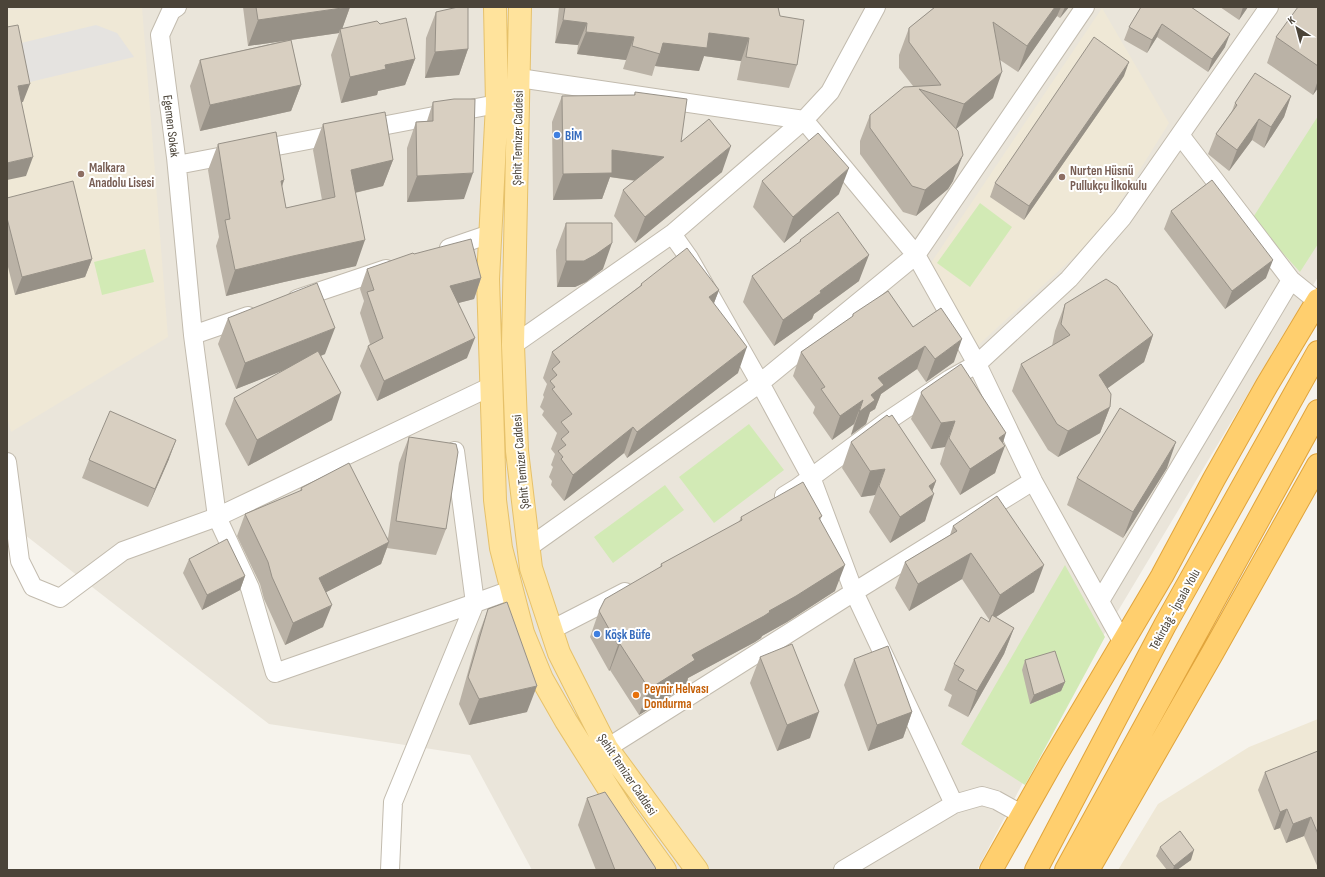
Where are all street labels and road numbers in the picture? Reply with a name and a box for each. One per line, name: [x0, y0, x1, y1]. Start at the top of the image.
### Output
street label: Şehit Temizer Caddesi: [509, 90, 527, 186]
street label: Egemen Sokak: [159, 94, 183, 158]
street label: Şehit Temizer Caddesi: [509, 414, 533, 510]
street label: Tekirdağ - İpsala Yolu: [1145, 566, 1204, 653]
street label: Şehit Temizer Caddesi: [594, 731, 660, 818]

